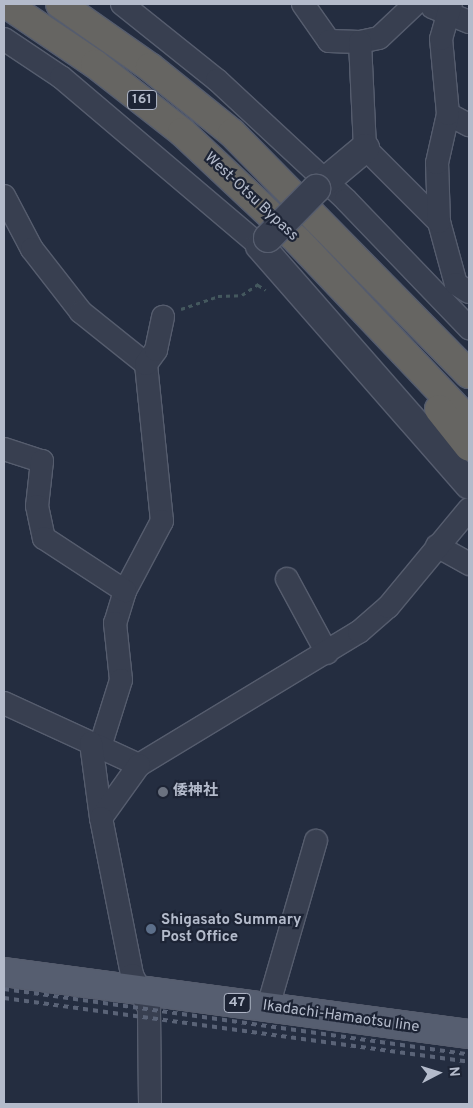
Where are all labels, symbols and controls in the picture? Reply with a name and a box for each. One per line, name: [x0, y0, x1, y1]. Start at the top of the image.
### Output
road number: 161: [127, 88, 157, 112]
street label: West-Otsu Bypass: [200, 149, 302, 245]
place label: 倭神社: [173, 783, 218, 801]
marker: 倭神社: [157, 786, 169, 798]
place label: Shigasato Summary Post Office: [161, 911, 302, 946]
marker: Shigasato Summary Post Office: [145, 923, 157, 935]
road number: 47: [223, 991, 251, 1014]
street label: Ikadachi-Hamaotsu line: [261, 997, 421, 1037]
north arrow: [413, 1048, 463, 1098]
text: N: [445, 1066, 462, 1077]

